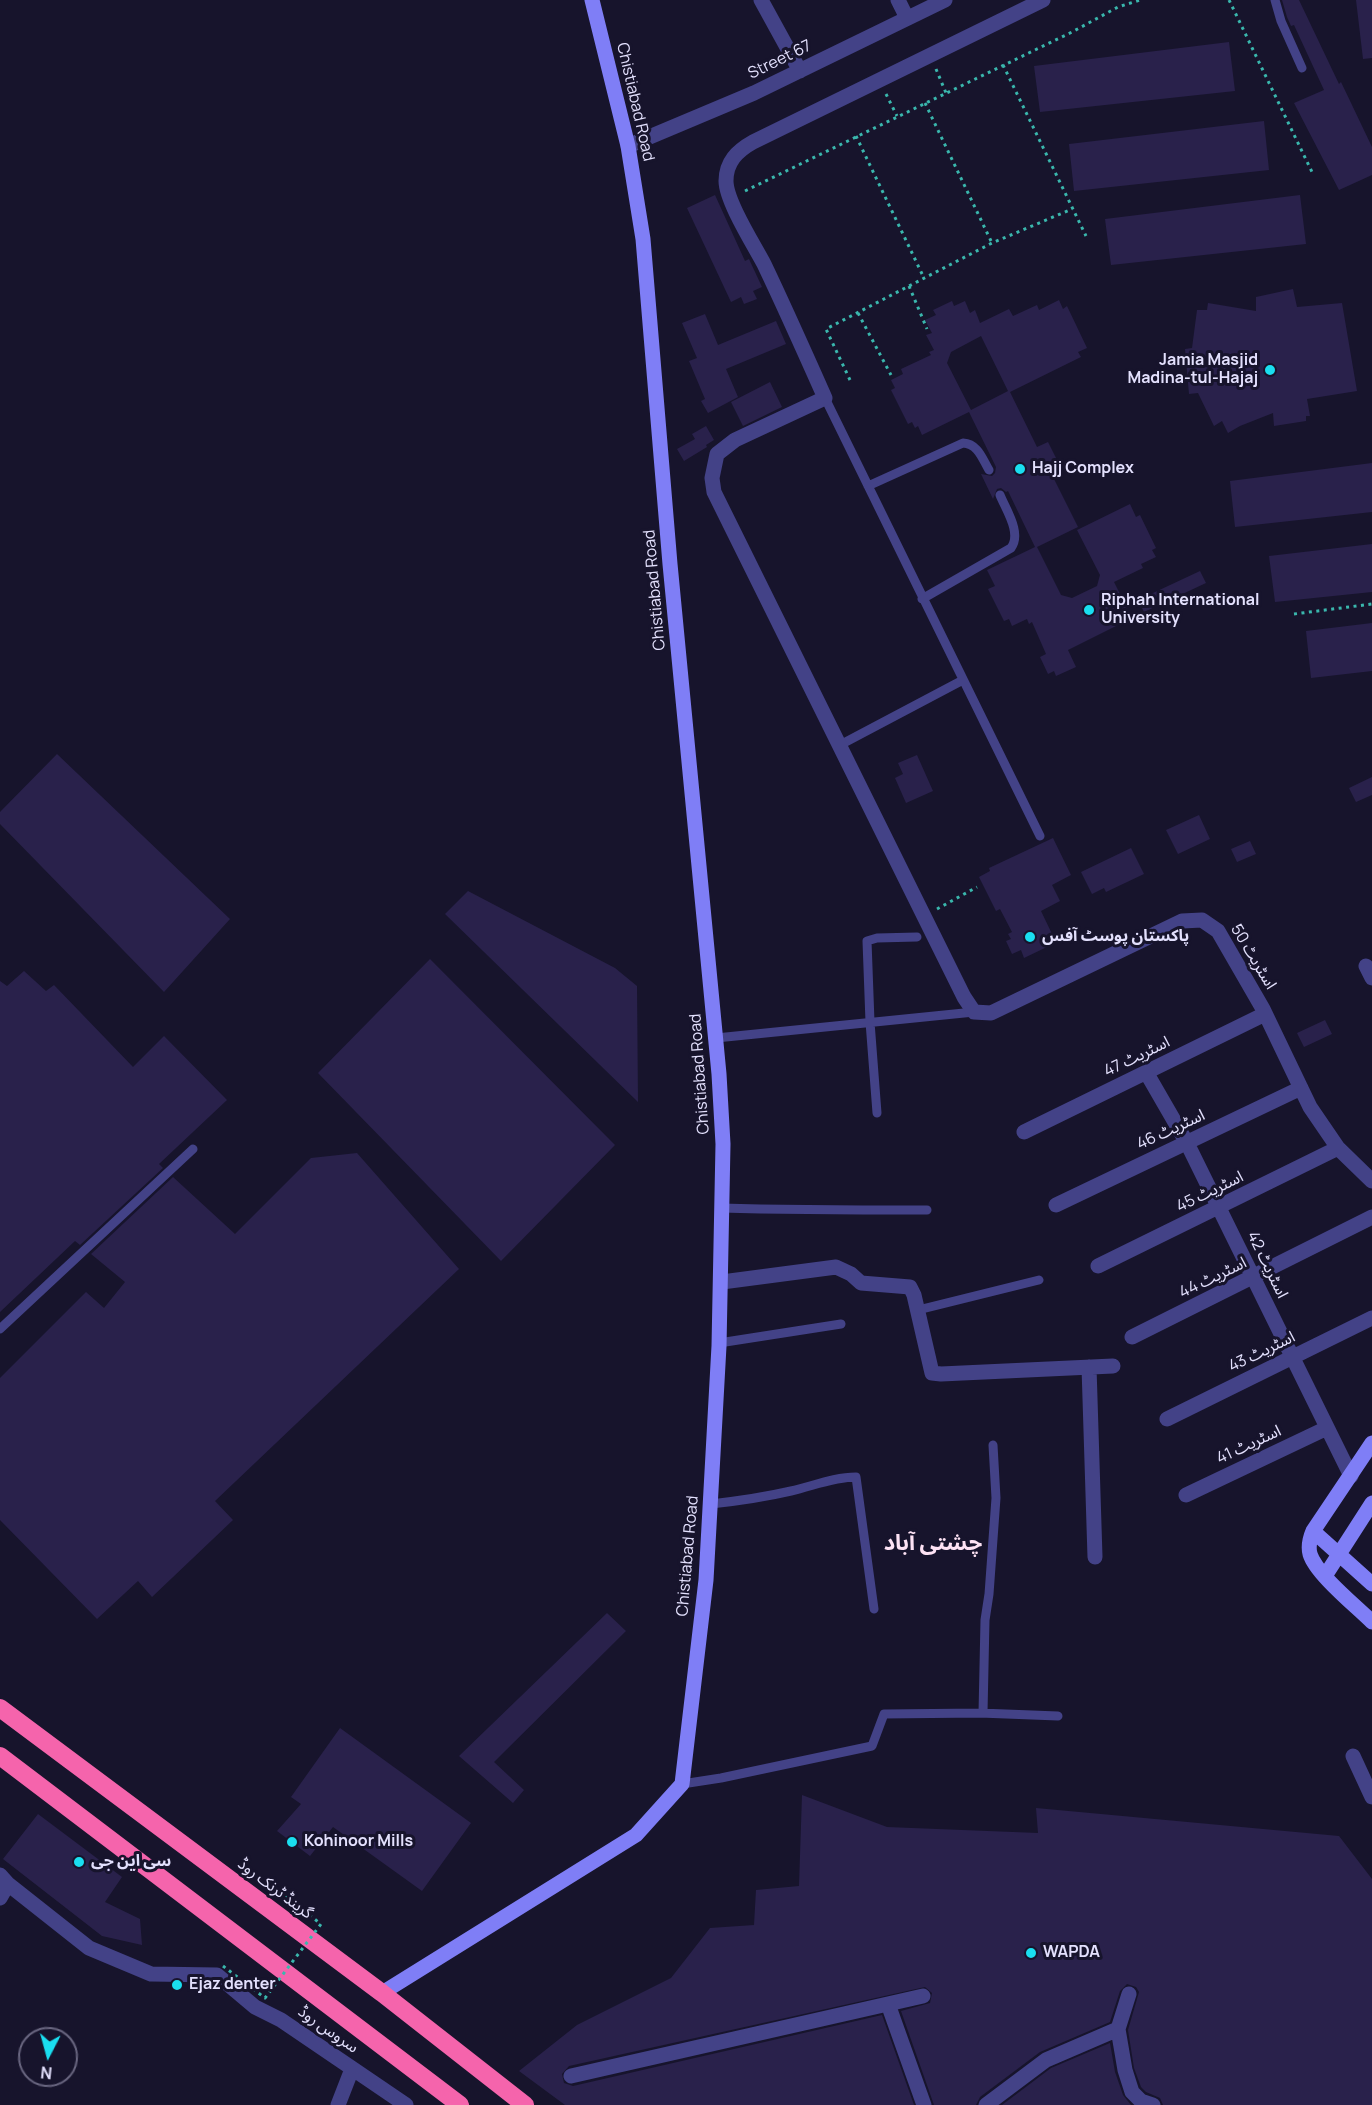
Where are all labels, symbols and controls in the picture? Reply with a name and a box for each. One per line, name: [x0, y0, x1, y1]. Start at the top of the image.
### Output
street label: Street 67: [745, 36, 815, 84]
street label: Chistiabad Road: [612, 41, 658, 163]
place label: Jamia Masjid Madina-tul-Hajaj: [1127, 351, 1258, 389]
marker: Jamia Masjid Madina-tul-Hajaj: [1263, 363, 1277, 377]
place label: Hajj Complex: [1032, 459, 1134, 479]
marker: Hajj Complex: [1013, 462, 1027, 476]
street label: Chistiabad Road: [640, 529, 670, 651]
place label: Riphah International University: [1101, 591, 1260, 629]
marker: Riphah International University: [1082, 603, 1096, 617]
street label: اسٹریٹ 50: [1226, 921, 1280, 993]
place label: پاکستان پوسٹ آفس: [1042, 927, 1189, 947]
marker: پاکستان پوسٹ آفس: [1023, 930, 1037, 944]
street label: Chistiabad Road: [686, 1013, 714, 1135]
street label: اسٹریٹ 47: [1101, 1033, 1173, 1081]
street label: اسٹریٹ 46: [1134, 1106, 1208, 1154]
street label: اسٹریٹ 45: [1173, 1168, 1247, 1216]
street label: اسٹریٹ 42: [1243, 1228, 1291, 1302]
street label: اسٹریٹ 44: [1176, 1253, 1250, 1303]
street label: اسٹریٹ 43: [1225, 1328, 1299, 1376]
street label: اسٹریٹ 41: [1214, 1422, 1284, 1468]
street label: Chistiabad Road: [673, 1495, 703, 1617]
district label: چشتی آباد: [884, 1531, 982, 1557]
place label: Kohinoor Mills: [304, 1832, 413, 1852]
marker: Kohinoor Mills: [285, 1835, 299, 1849]
place label: سی این جی: [91, 1852, 171, 1872]
marker: سی این جی: [72, 1855, 86, 1869]
street label: گرینڈ ٹرنک روڈ: [234, 1855, 316, 1923]
place label: WAPDA: [1043, 1943, 1100, 1963]
marker: WAPDA: [1024, 1946, 1038, 1960]
place label: Ejaz denter: [189, 1975, 276, 1995]
marker: Ejaz denter: [170, 1978, 184, 1992]
street label: سروس روڈ: [294, 2002, 362, 2058]
north arrow: [18, 2027, 78, 2087]
text: N: [39, 2061, 53, 2084]

